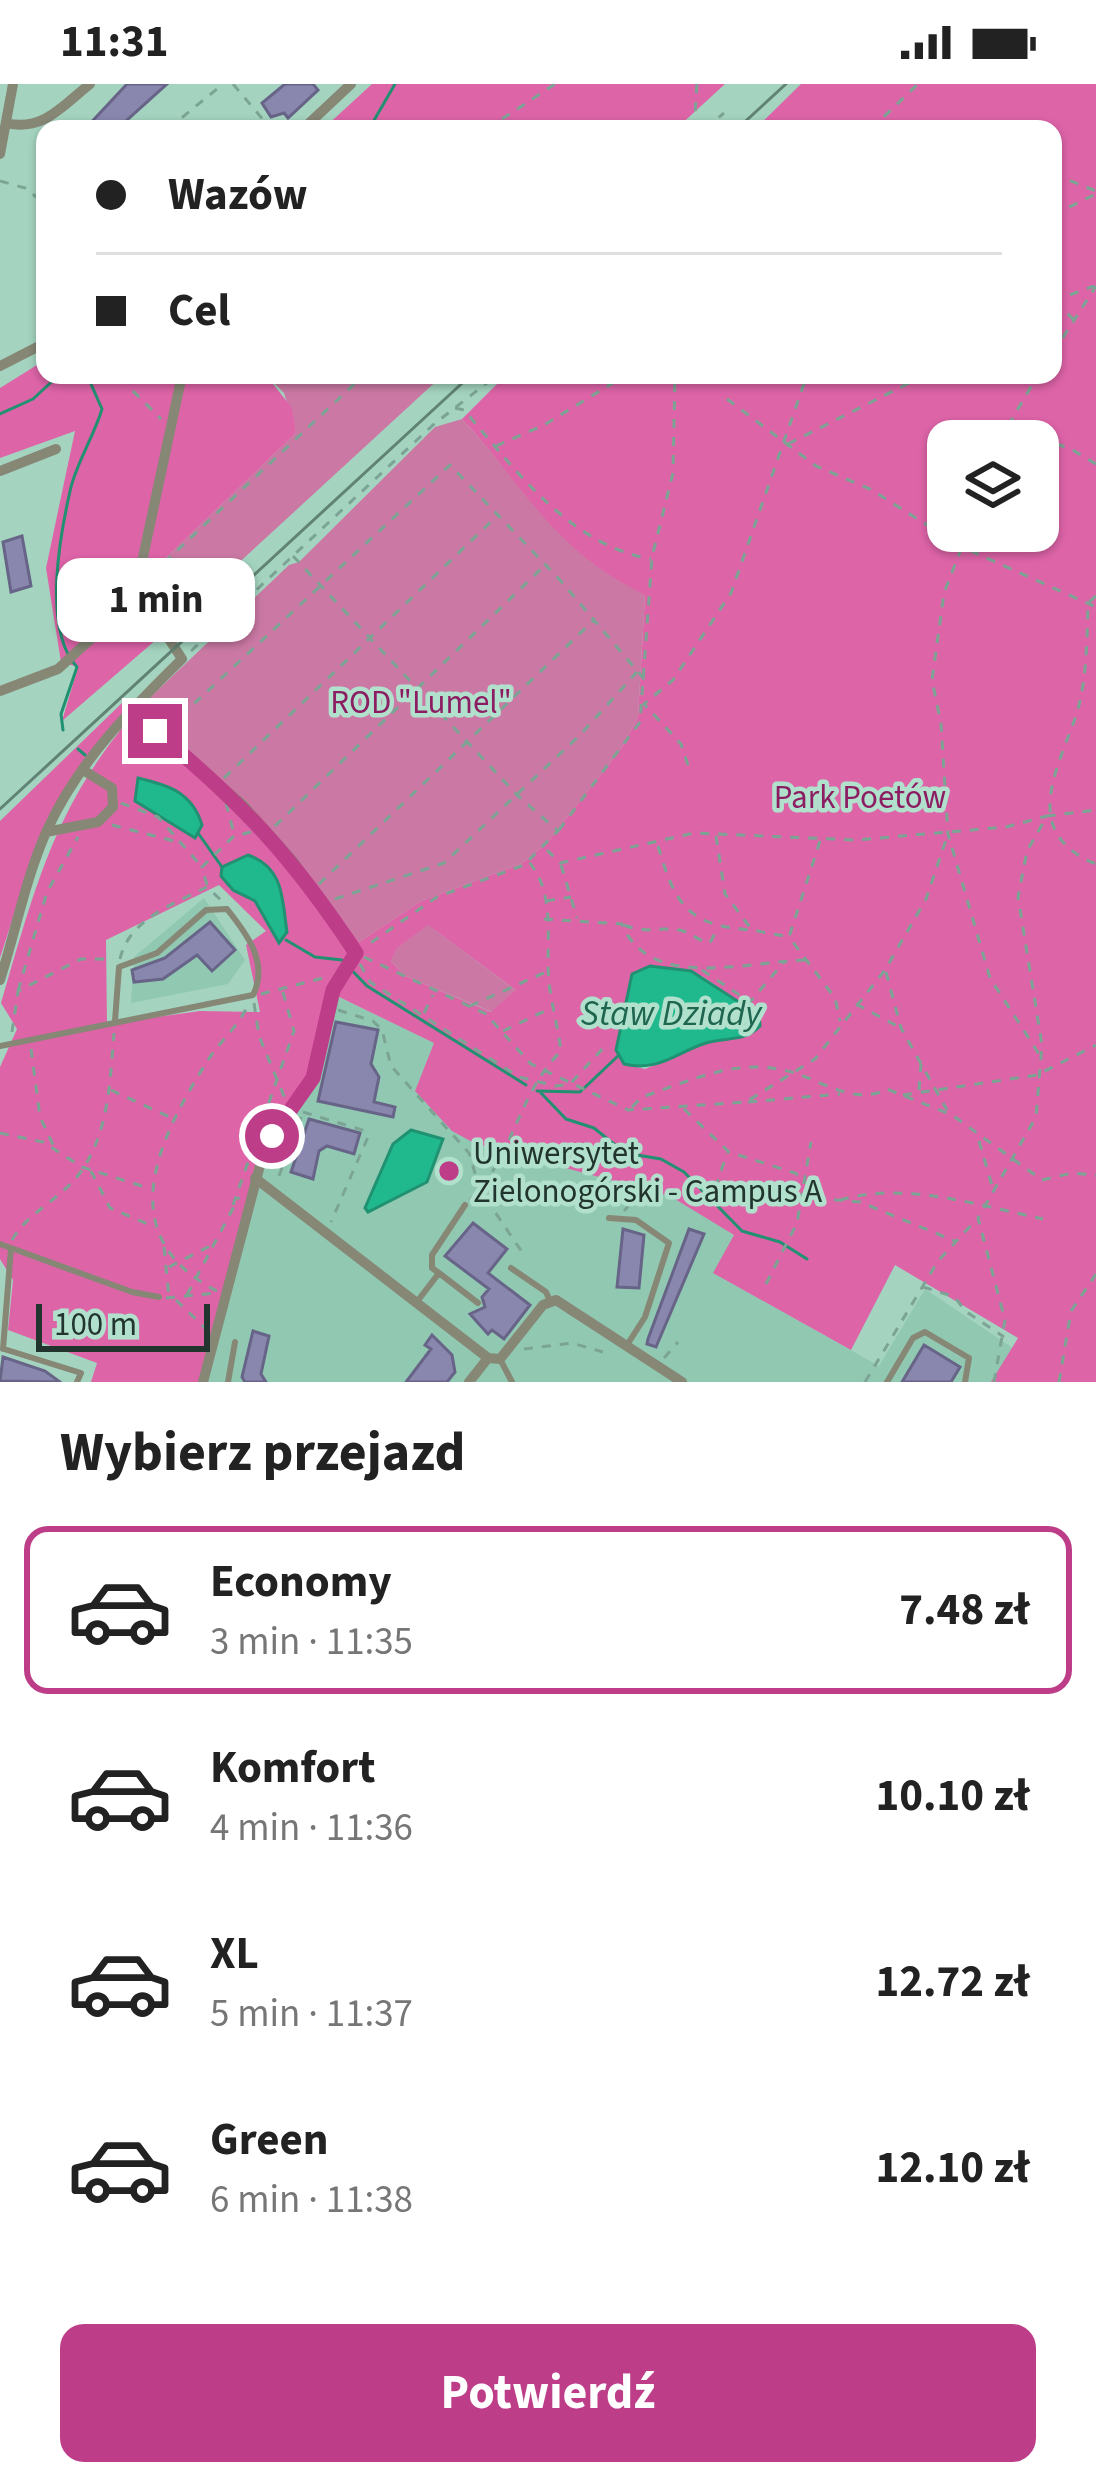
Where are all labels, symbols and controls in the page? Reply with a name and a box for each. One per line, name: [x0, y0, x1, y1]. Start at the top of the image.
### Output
text: 11:31: [60, 10, 169, 74]
text: Wazów: [168, 163, 308, 227]
text: Cel: [168, 279, 230, 343]
map controls: [927, 420, 1059, 552]
button: layers: [927, 420, 1059, 552]
callout: 1 min: [56, 557, 254, 641]
text: 1 min: [109, 572, 203, 628]
park label: ROD "Lumel": [330, 679, 512, 726]
route end: [128, 704, 182, 758]
park label: Park Poetów: [774, 774, 946, 821]
water label: Staw Dziady: [581, 988, 763, 1039]
route start: [245, 1109, 299, 1163]
place label: Uniwersytet Zielonogórski - Campus A: [473, 1130, 822, 1215]
marker: Uniwersytet Zielonogórski - Campus A: [436, 1158, 462, 1184]
scale bar: [36, 1298, 210, 1351]
text: 100 m: [54, 1301, 137, 1348]
text: Wybierz przejazd: [60, 1415, 466, 1492]
text: Economy: [210, 1550, 392, 1614]
icon: car: [66, 1556, 174, 1664]
text: 7.48 zł: [899, 1578, 1030, 1642]
text: 3 min · 11:35: [210, 1614, 413, 1670]
text: Komfort: [210, 1736, 375, 1800]
icon: car: [66, 1742, 174, 1850]
text: 10.10 zł: [876, 1764, 1030, 1828]
text: 4 min · 11:36: [210, 1800, 413, 1856]
text: XL: [210, 1922, 259, 1986]
icon: car: [66, 1928, 174, 2036]
text: 12.72 zł: [876, 1950, 1030, 2014]
text: 5 min · 11:37: [210, 1986, 413, 2042]
text: Green: [210, 2108, 329, 2172]
icon: car: [66, 2114, 174, 2222]
text: 12.10 zł: [876, 2136, 1030, 2200]
text: 6 min · 11:38: [210, 2172, 413, 2228]
button: Potwierdź: [60, 2324, 1036, 2462]

